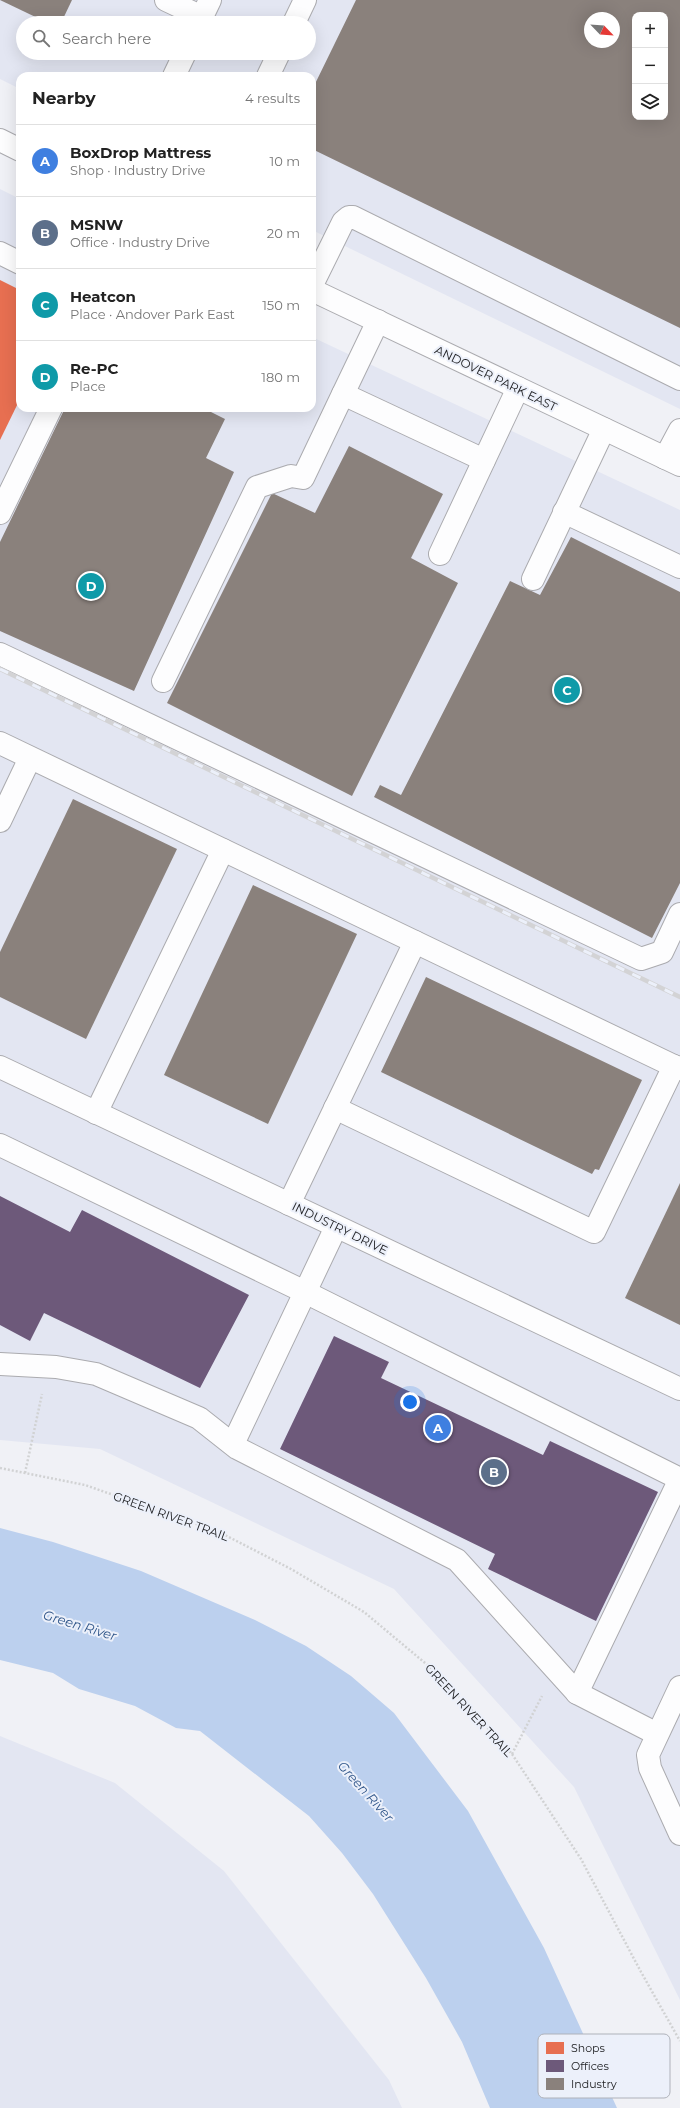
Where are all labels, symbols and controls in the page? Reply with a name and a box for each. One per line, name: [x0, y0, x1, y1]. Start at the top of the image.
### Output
north arrow: [584, 12, 620, 48]
map controls: [632, 12, 668, 120]
button: +: [632, 12, 668, 48]
search box: [16, 16, 316, 60]
icon: search: [30, 27, 52, 49]
text: Search here: [62, 29, 151, 48]
button: −: [632, 48, 668, 84]
button: layers: [632, 84, 668, 120]
text: Nearby: [32, 88, 96, 108]
text: 4 results: [245, 90, 300, 106]
text: BoxDrop Mattress: [70, 143, 211, 162]
text: A: [40, 153, 50, 169]
text: 10 m: [270, 153, 300, 169]
text: Shop · Industry Drive: [70, 162, 205, 178]
text: MSNW: [70, 215, 123, 234]
text: B: [40, 225, 50, 241]
text: 20 m: [267, 225, 300, 241]
text: Office · Industry Drive: [70, 234, 210, 250]
text: Heatcon: [70, 287, 136, 306]
text: C: [40, 297, 50, 313]
text: 150 m: [262, 297, 300, 313]
text: Place · Andover Park East: [70, 306, 235, 322]
street label: ANDOVER PARK EAST: [433, 342, 560, 414]
text: Re-PC: [70, 359, 118, 378]
text: D: [40, 369, 50, 385]
text: 180 m: [261, 369, 300, 385]
text: Place: [70, 378, 106, 394]
pin: D: [78, 571, 104, 601]
pin: C: [554, 675, 580, 705]
street label: INDUSTRY DRIVE: [290, 1198, 390, 1258]
your location: [400, 1392, 420, 1412]
pin: A: [425, 1413, 451, 1443]
pin: B: [481, 1457, 507, 1487]
street label: GREEN RIVER TRAIL: [111, 1488, 231, 1544]
water label: Green River: [41, 1606, 119, 1644]
street label: GREEN RIVER TRAIL: [422, 1660, 516, 1760]
water label: Green River: [335, 1757, 398, 1825]
legend: [538, 2034, 670, 2098]
text: Shops: [571, 2041, 606, 2055]
text: Offices: [571, 2059, 609, 2073]
text: Industry: [571, 2077, 617, 2091]

